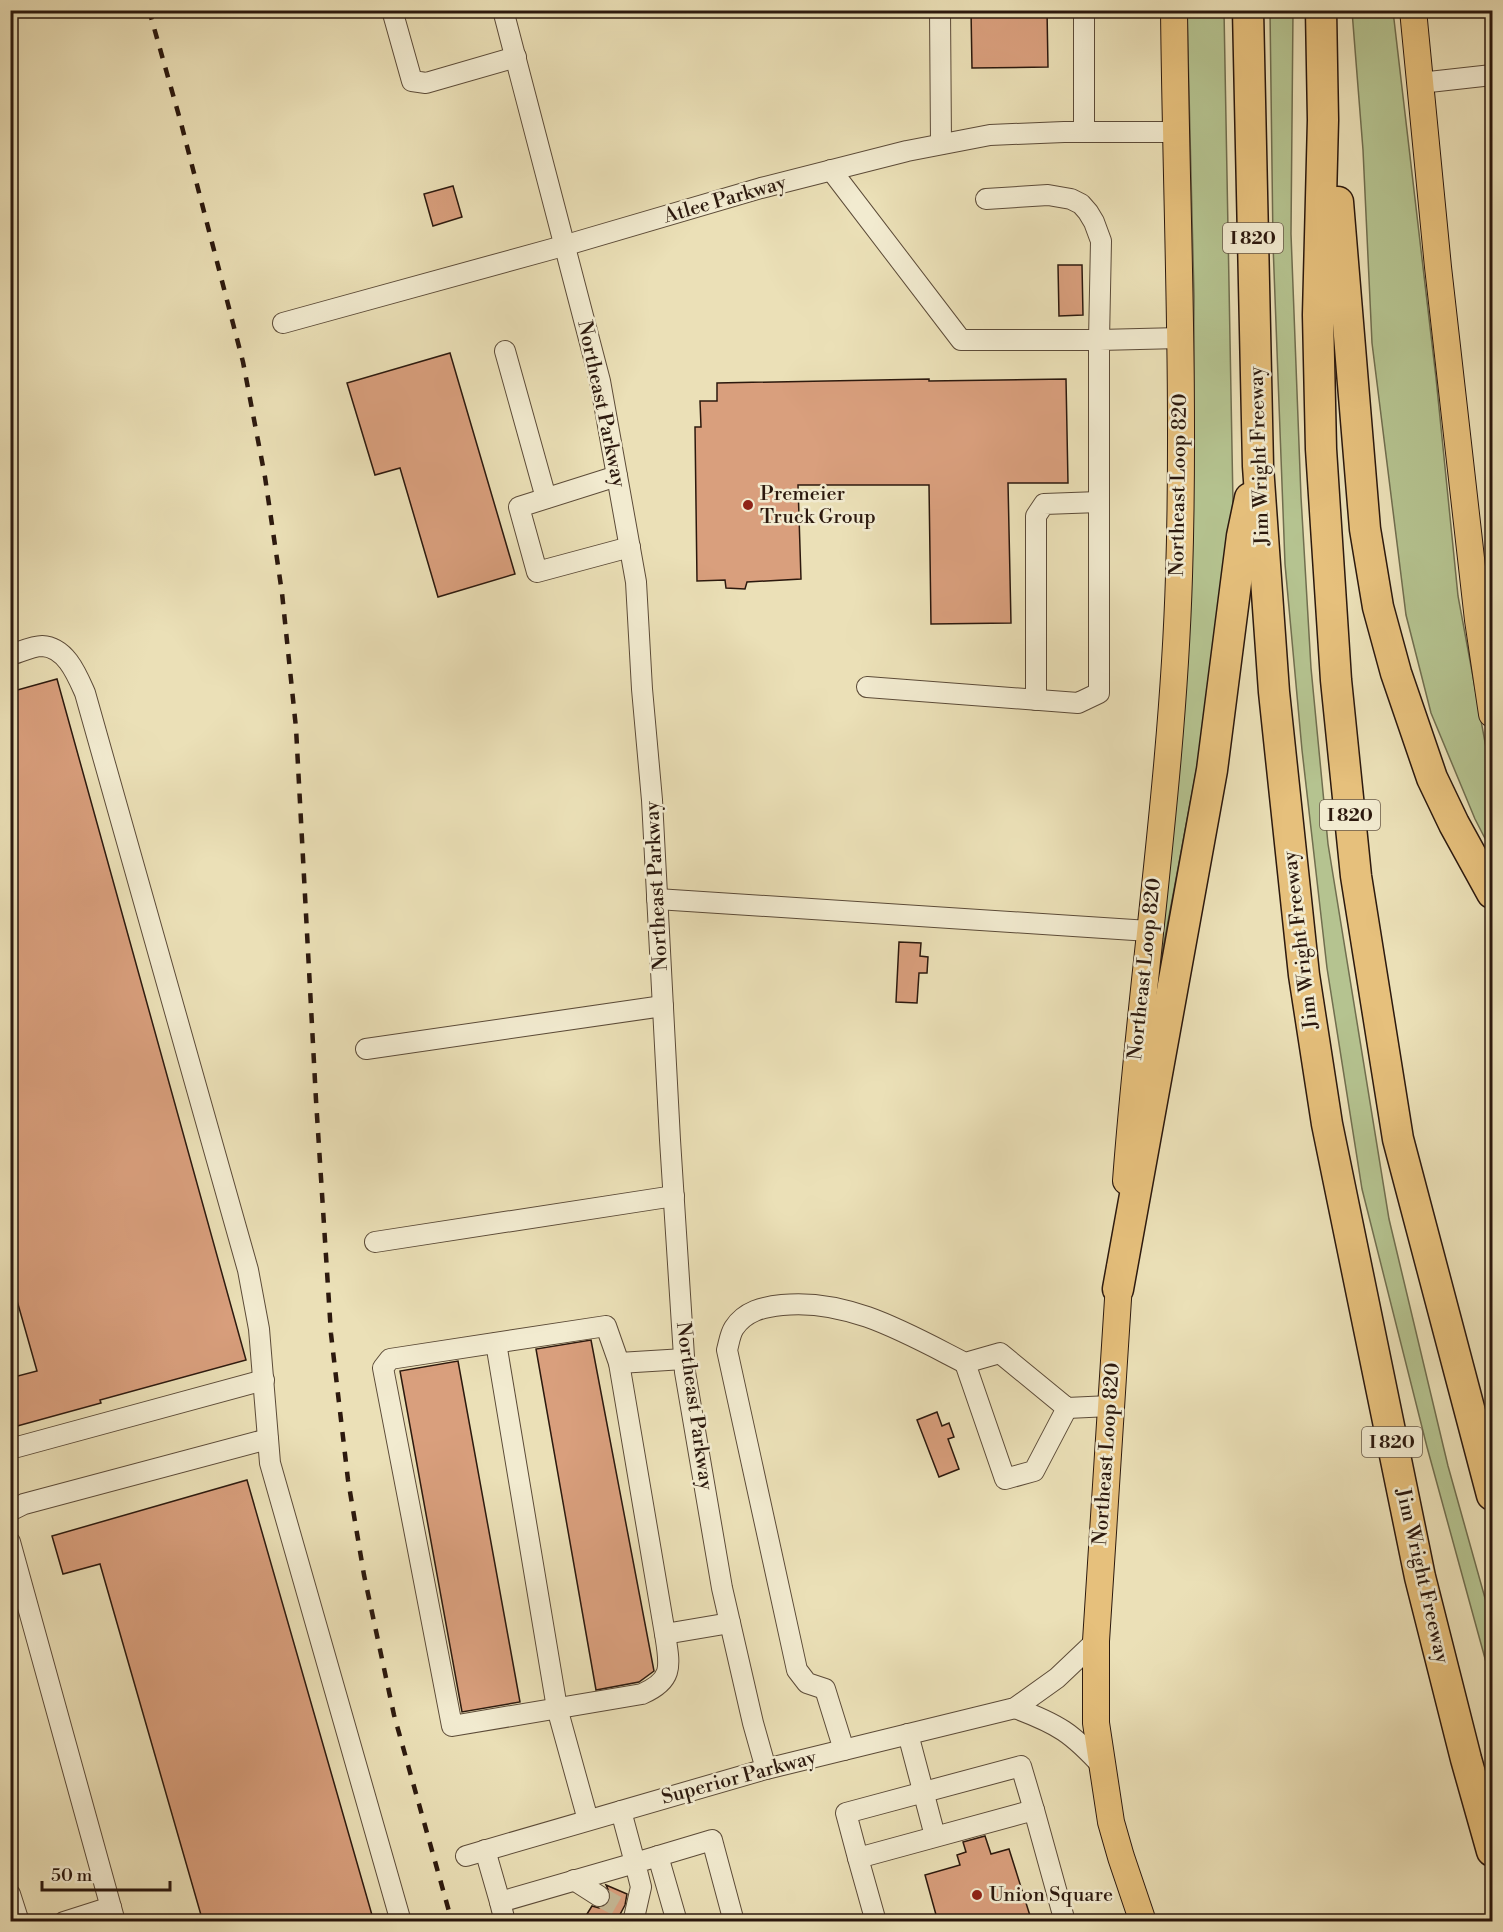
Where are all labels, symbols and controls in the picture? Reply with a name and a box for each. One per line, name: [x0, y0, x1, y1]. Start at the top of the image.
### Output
street label: Atlee Parkway: [660, 170, 789, 230]
road number: I 820: [1223, 223, 1283, 253]
street label: Northeast Parkway: [571, 318, 631, 490]
street label: Jim Wright Freeway: [1244, 366, 1276, 547]
street label: Northeast Loop 820: [1165, 393, 1193, 577]
place label: Premeier Truck Group: [760, 482, 876, 530]
marker: Premeier Truck Group: [741, 498, 755, 512]
street label: Northeast Parkway: [640, 800, 674, 971]
road number: I 820: [1320, 800, 1380, 830]
street label: Jim Wright Freeway: [1278, 849, 1324, 1031]
street label: Northeast Loop 820: [1123, 877, 1167, 1061]
street label: Northeast Parkway: [670, 1320, 718, 1492]
street label: Northeast Loop 820: [1088, 1362, 1126, 1546]
road number: I 820: [1362, 1427, 1422, 1457]
street label: Jim Wright Freeway: [1389, 1485, 1454, 1666]
street label: Superior Parkway: [659, 1745, 819, 1811]
scale bar: [42, 1854, 170, 1892]
text: 50 m: [51, 1864, 93, 1887]
place label: Union Square: [989, 1883, 1113, 1908]
marker: Union Square: [970, 1888, 984, 1902]

